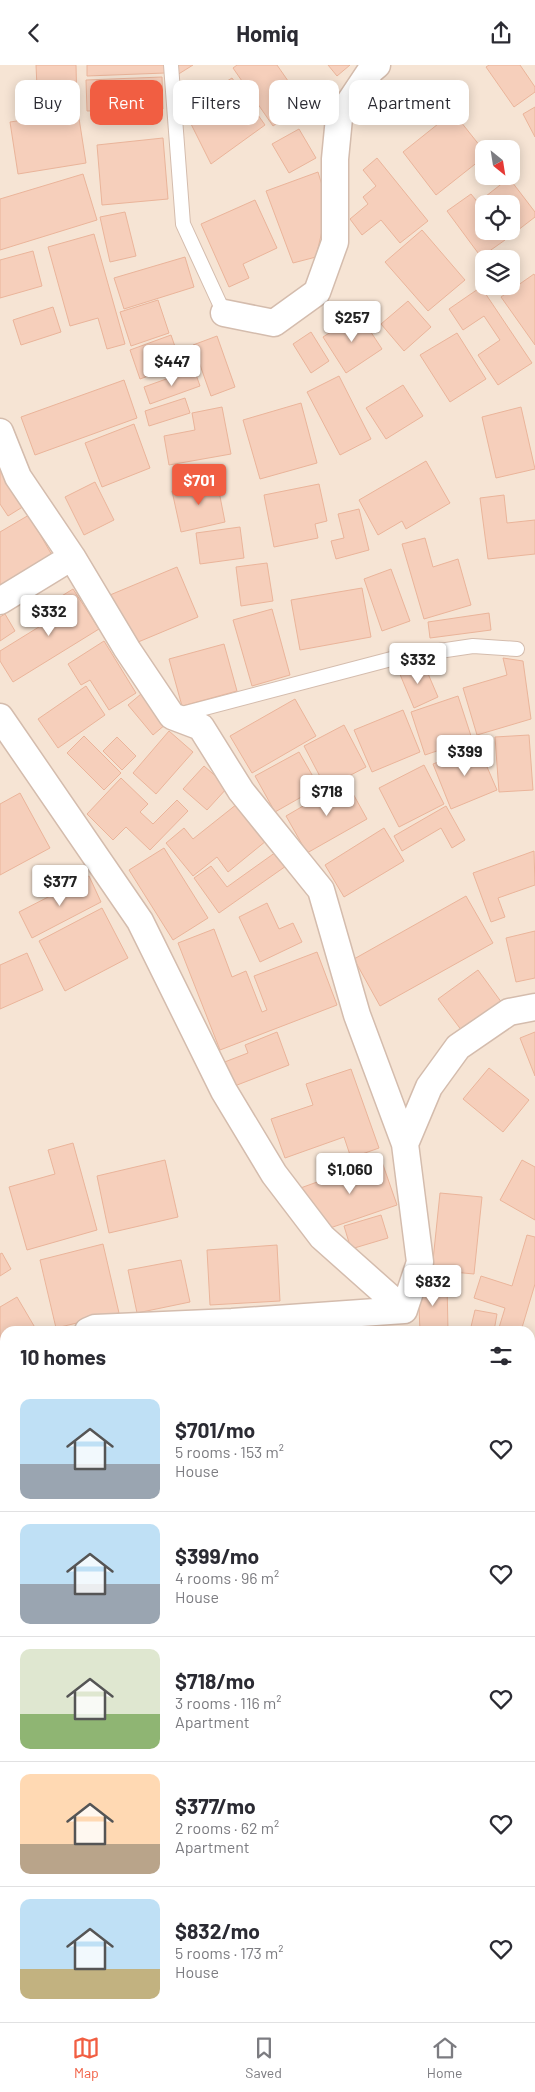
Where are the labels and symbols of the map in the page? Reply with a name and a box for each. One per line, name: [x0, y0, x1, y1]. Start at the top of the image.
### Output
north arrow: [475, 140, 520, 185]
pin: $257: [322, 301, 382, 343]
pin: $447: [142, 345, 202, 387]
pin: $701: [169, 463, 229, 506]
pin: $332: [19, 595, 79, 637]
pin: $332: [388, 643, 448, 685]
pin: $399: [435, 735, 495, 777]
pin: $718: [297, 775, 357, 817]
pin: $377: [30, 865, 90, 907]
pin: $1,060: [309, 1153, 391, 1195]
pin: $832: [403, 1265, 463, 1307]

